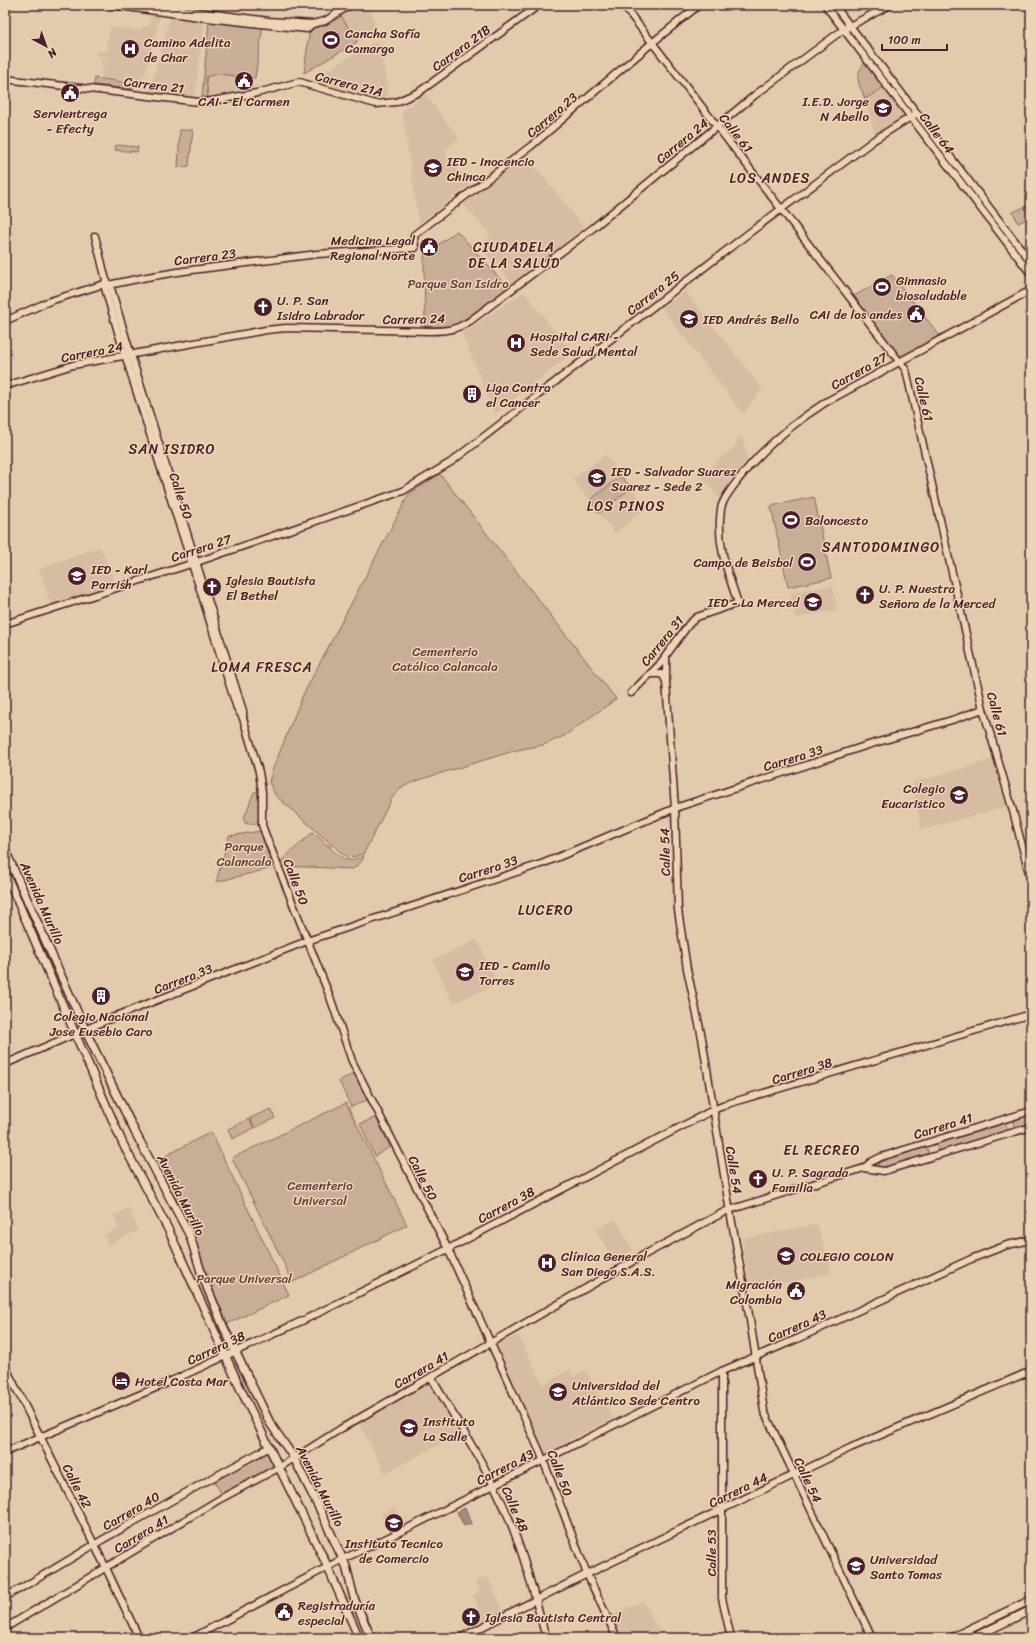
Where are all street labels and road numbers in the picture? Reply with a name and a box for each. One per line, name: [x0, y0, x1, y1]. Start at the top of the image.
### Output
street label: Carrera 21B: [427, 19, 495, 77]
street label: Carrera 21A: [313, 65, 385, 103]
street label: Carrera 21: [123, 70, 186, 100]
street label: Carrera 23: [521, 86, 583, 144]
street label: Calle 64: [913, 107, 961, 159]
street label: Calle 61: [713, 108, 759, 158]
street label: Carrera 24: [650, 112, 714, 170]
street label: Carrera 23: [173, 242, 237, 272]
street label: Carrera 25: [621, 265, 685, 321]
street label: Carrera 24: [382, 307, 446, 331]
street label: Carrera 24: [59, 335, 125, 369]
street label: Carrera 27: [826, 345, 893, 396]
street label: Calle 61: [908, 374, 940, 424]
street label: Calle 50: [163, 469, 199, 523]
street label: Carrera 27: [168, 527, 236, 569]
street label: Carrera 31: [634, 610, 690, 672]
street label: Calle 61: [980, 689, 1014, 739]
street label: Carrera 33: [760, 738, 826, 778]
street label: Calle 54: [653, 828, 677, 876]
street label: Carrera 33: [455, 849, 521, 889]
street label: Calle 50: [277, 855, 315, 909]
street label: Avenida Murillo: [13, 857, 71, 949]
street label: Carrera 33: [150, 957, 216, 1001]
street label: Carrera 38: [769, 1051, 835, 1091]
street label: Carrera 41: [911, 1106, 976, 1146]
street label: Calle 54: [719, 1144, 749, 1196]
street label: Avenida Murillo: [150, 1149, 212, 1240]
street label: Calle 50: [402, 1151, 444, 1205]
street label: Carrera 38: [473, 1180, 539, 1230]
street label: Carrera 43: [764, 1303, 830, 1349]
street label: Carrera 38: [183, 1324, 249, 1372]
street label: Carrera 41: [389, 1345, 453, 1395]
street label: Avenida Murillo: [289, 1440, 351, 1531]
street label: Carrera 43: [472, 1443, 538, 1491]
street label: Calle 50: [541, 1446, 579, 1500]
street label: Calle 54: [787, 1453, 829, 1507]
street label: Calle 42: [56, 1460, 98, 1513]
street label: Carrera 44: [704, 1466, 772, 1514]
street label: Calle 48: [495, 1482, 535, 1536]
street label: Carrera 40: [98, 1485, 164, 1537]
street label: Carrera 41: [109, 1508, 173, 1560]
street label: Calle 53: [700, 1529, 723, 1577]

